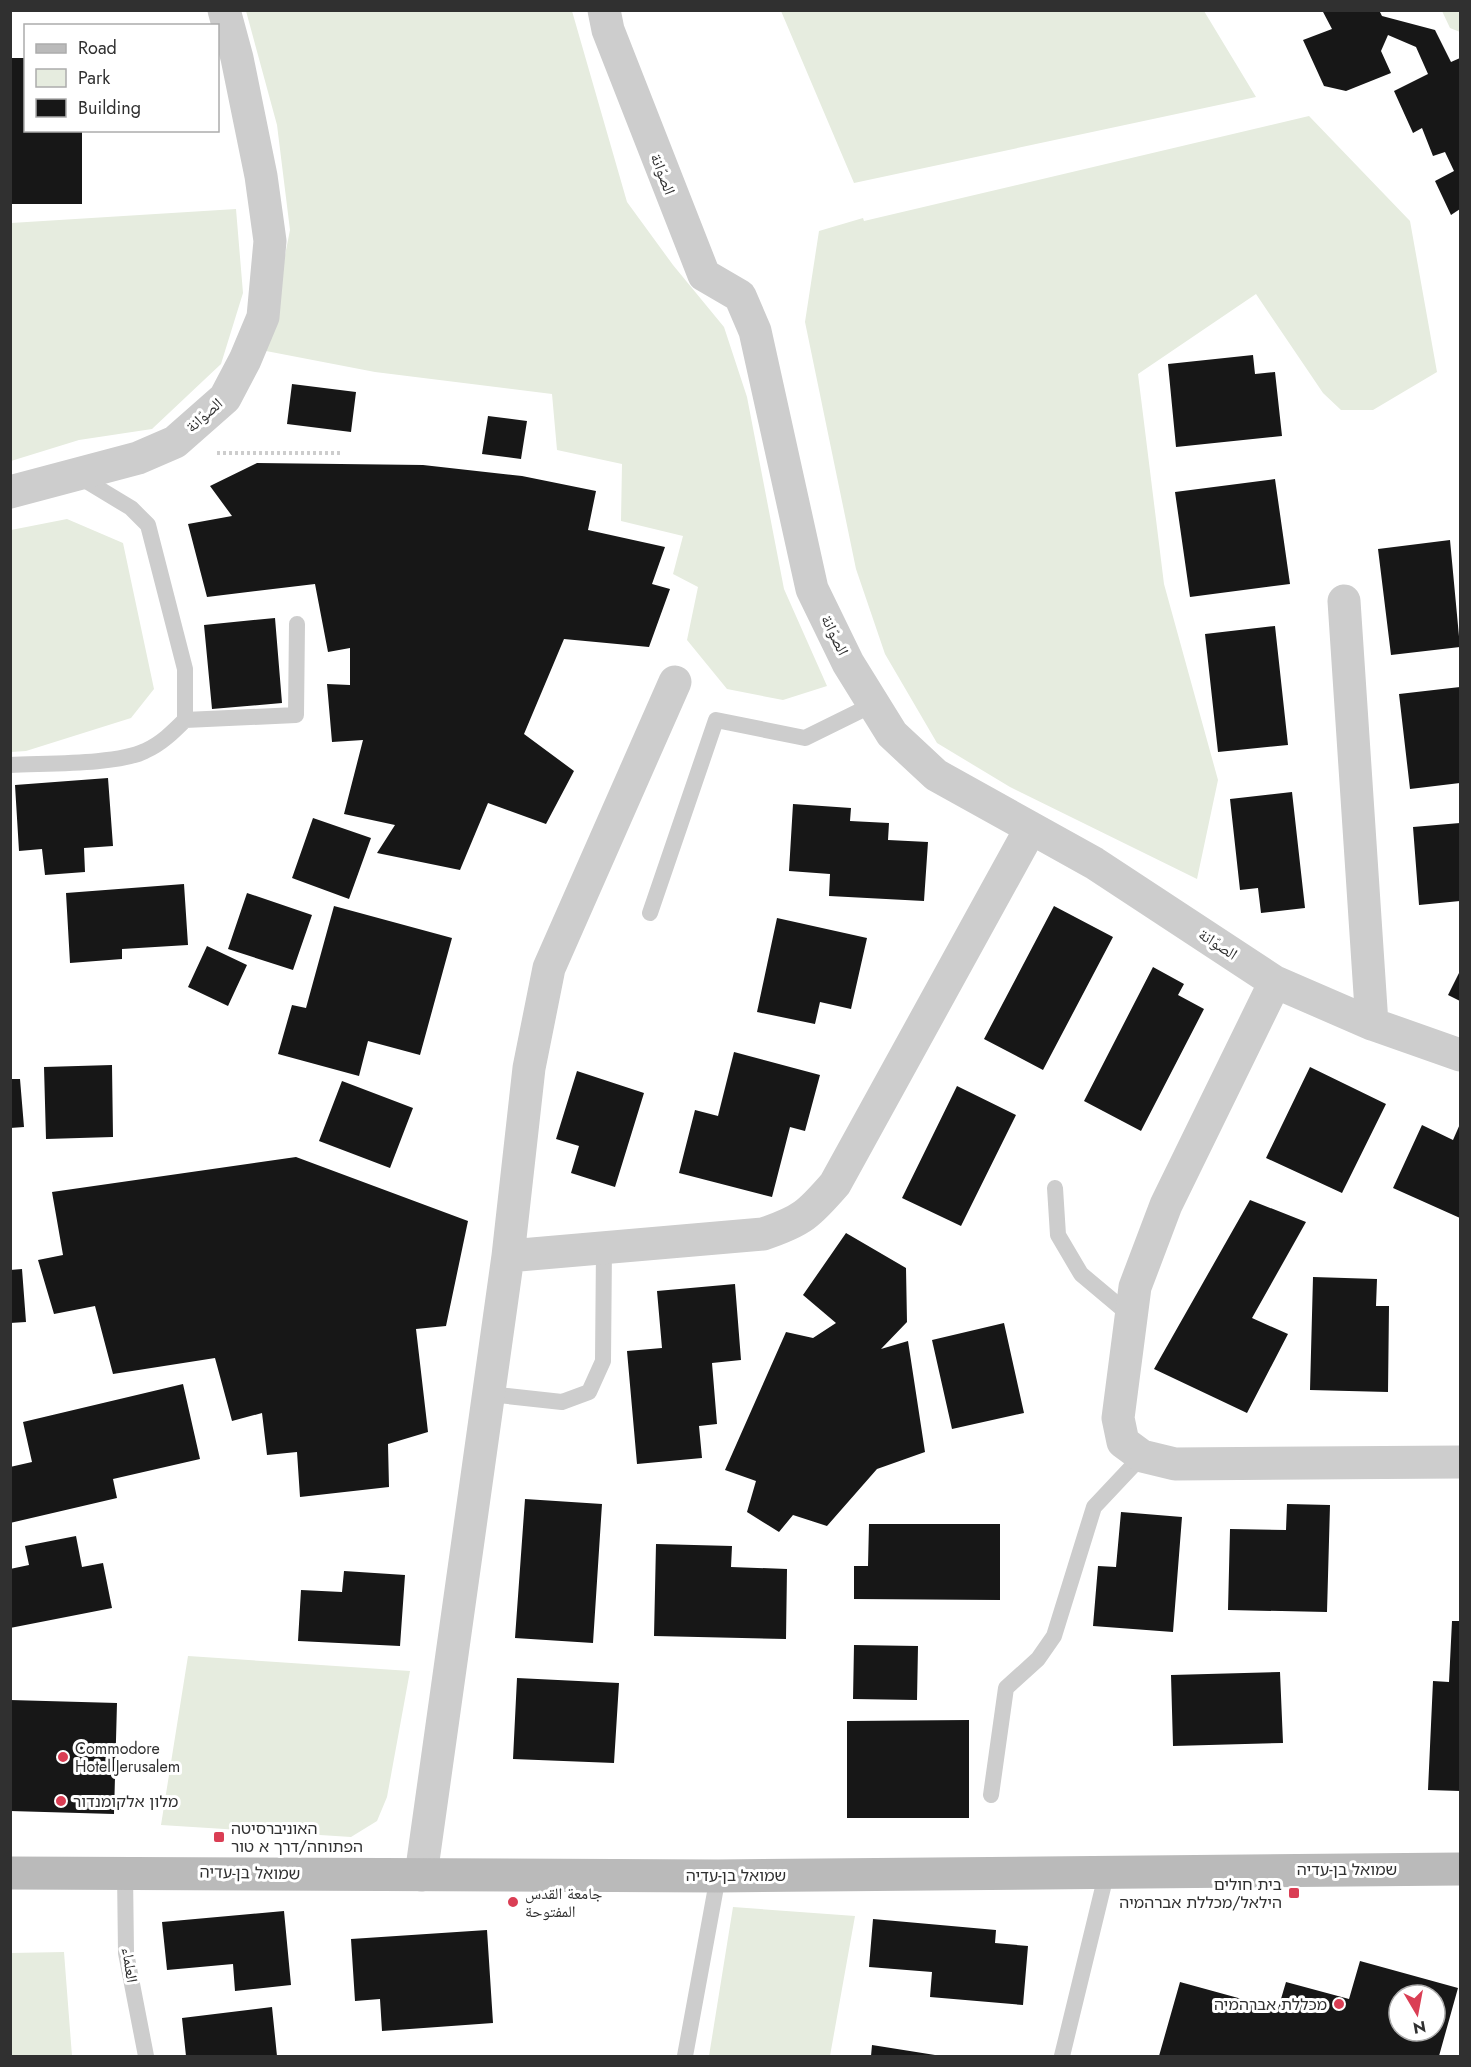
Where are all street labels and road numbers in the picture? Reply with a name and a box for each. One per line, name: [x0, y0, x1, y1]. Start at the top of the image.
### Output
street label: الصوّانة: [645, 150, 681, 198]
street label: الصوّانة: [180, 392, 228, 438]
street label: الصوّانة: [815, 611, 855, 659]
street label: الصوّانة: [1194, 923, 1242, 965]
street label: שמואל בן-עדיה: [1297, 1858, 1397, 1881]
street label: שמואל בן-עדיה: [200, 1861, 300, 1885]
street label: שמואל בן-עדיה: [686, 1864, 786, 1887]
street label: العلماء: [116, 1946, 144, 1984]

